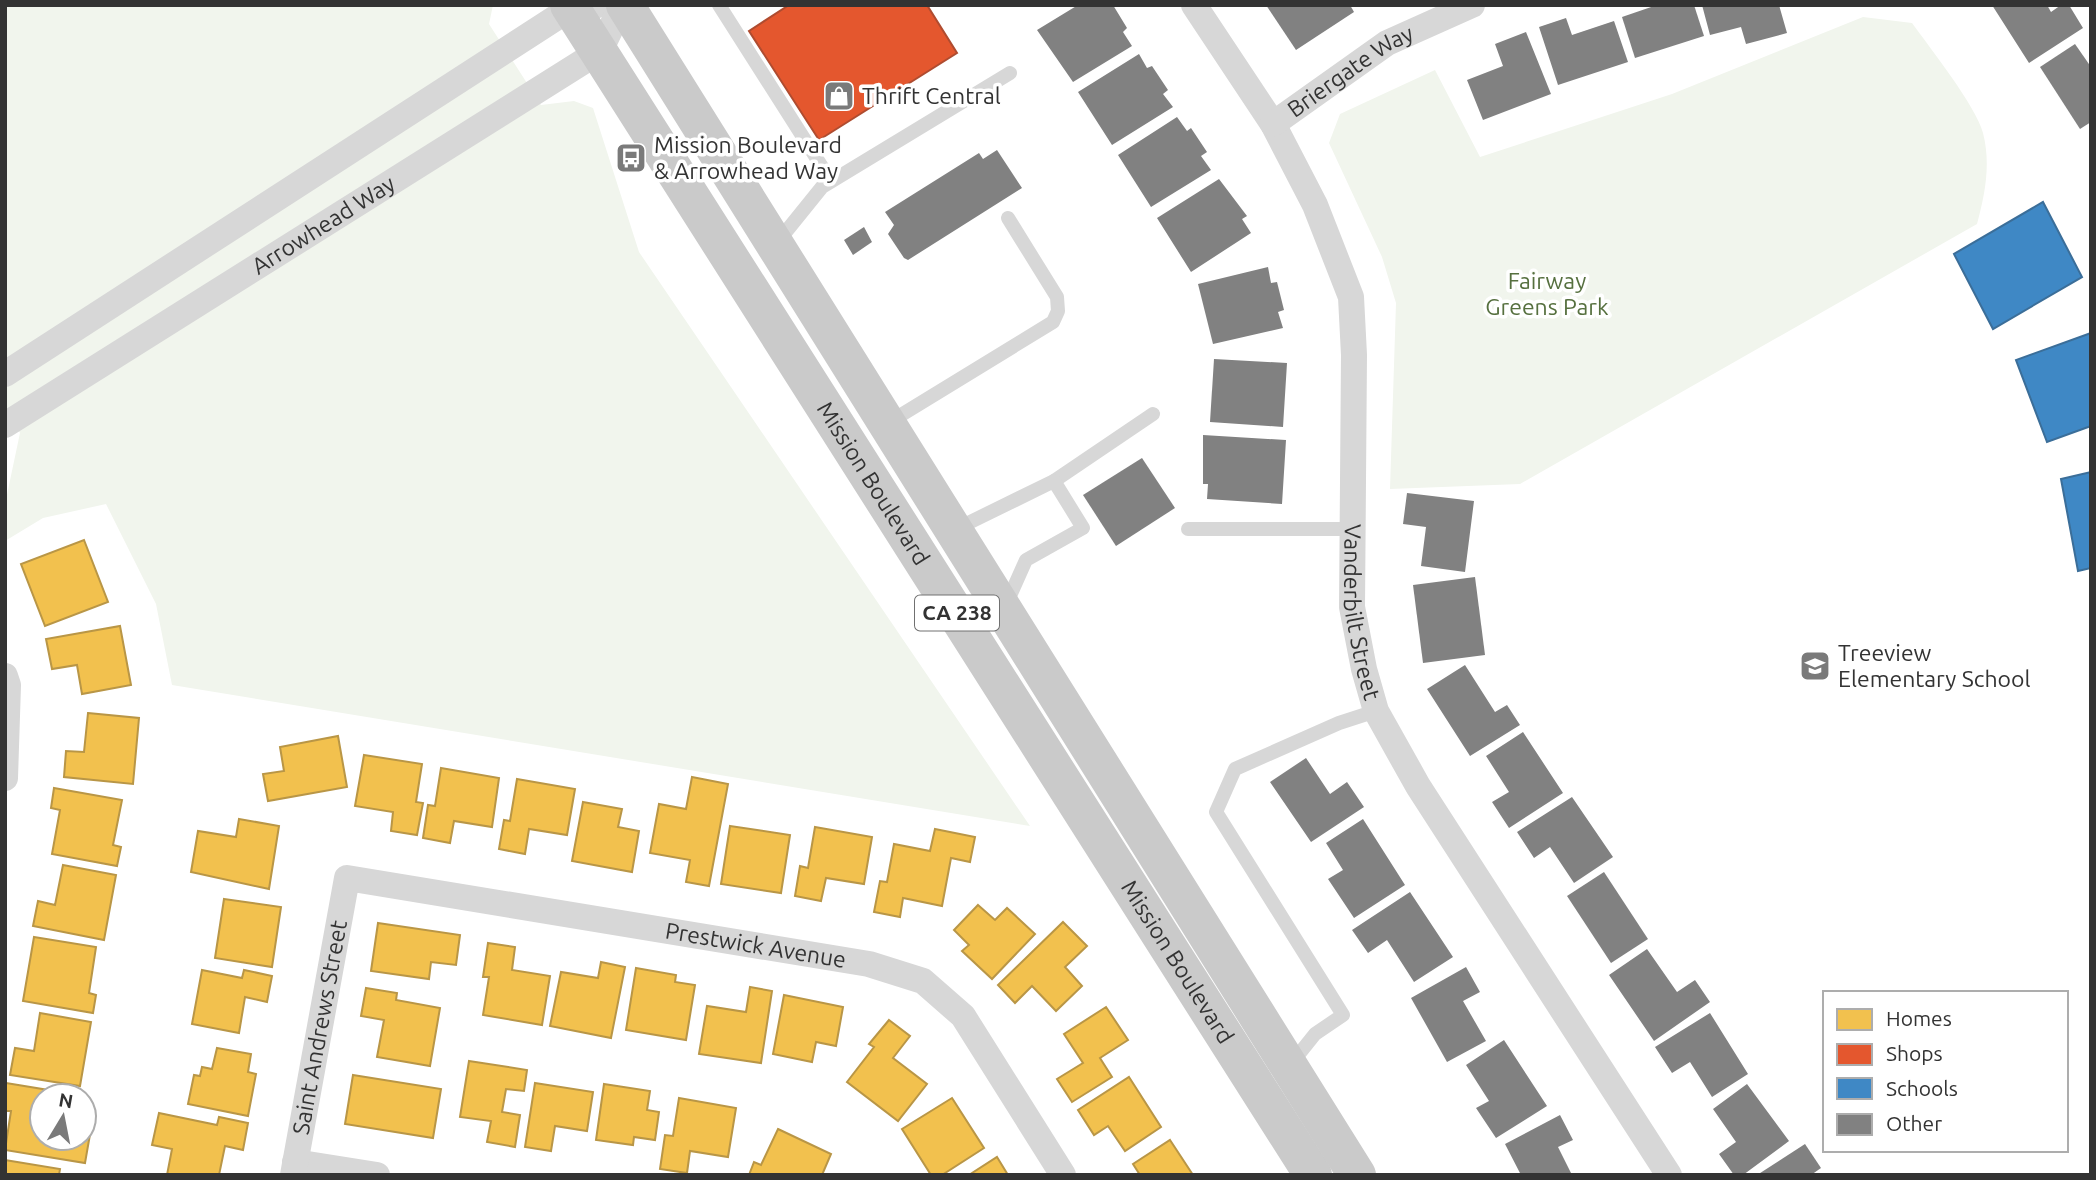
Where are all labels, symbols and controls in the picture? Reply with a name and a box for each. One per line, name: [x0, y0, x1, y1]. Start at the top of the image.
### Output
street label: Briergate Way: [1283, 20, 1417, 122]
shop icon: Thrift Central: [822, 79, 856, 113]
place label: Thrift Central: [862, 83, 1001, 108]
place label: Mission Boulevard & Arrowhead Way: [654, 132, 842, 183]
bus stop icon: Mission Boulevard & Arrowhead Way: [614, 141, 648, 175]
street label: Arrowhead Way: [247, 170, 399, 279]
park label: Fairway Greens Park: [1485, 268, 1609, 319]
street label: Mission Boulevard: [813, 397, 935, 569]
street label: Vanderbilt Street: [1340, 524, 1385, 703]
road number: CA 238: [915, 596, 999, 630]
place label: Treeview Elementary School: [1838, 640, 2031, 691]
school or university icon: Treeview Elementary School: [1798, 649, 1832, 683]
street label: Mission Boulevard: [1117, 876, 1239, 1048]
street label: Saint Andrews Street: [288, 918, 351, 1136]
street label: Prestwick Avenue: [663, 918, 848, 972]
legend: [1823, 991, 2068, 1152]
text: Homes: [1886, 1006, 1952, 1030]
text: Shops: [1886, 1041, 1943, 1065]
text: Schools: [1886, 1076, 1958, 1100]
north arrow: [28, 1082, 98, 1152]
text: N: [57, 1088, 75, 1112]
text: Other: [1886, 1111, 1942, 1135]

